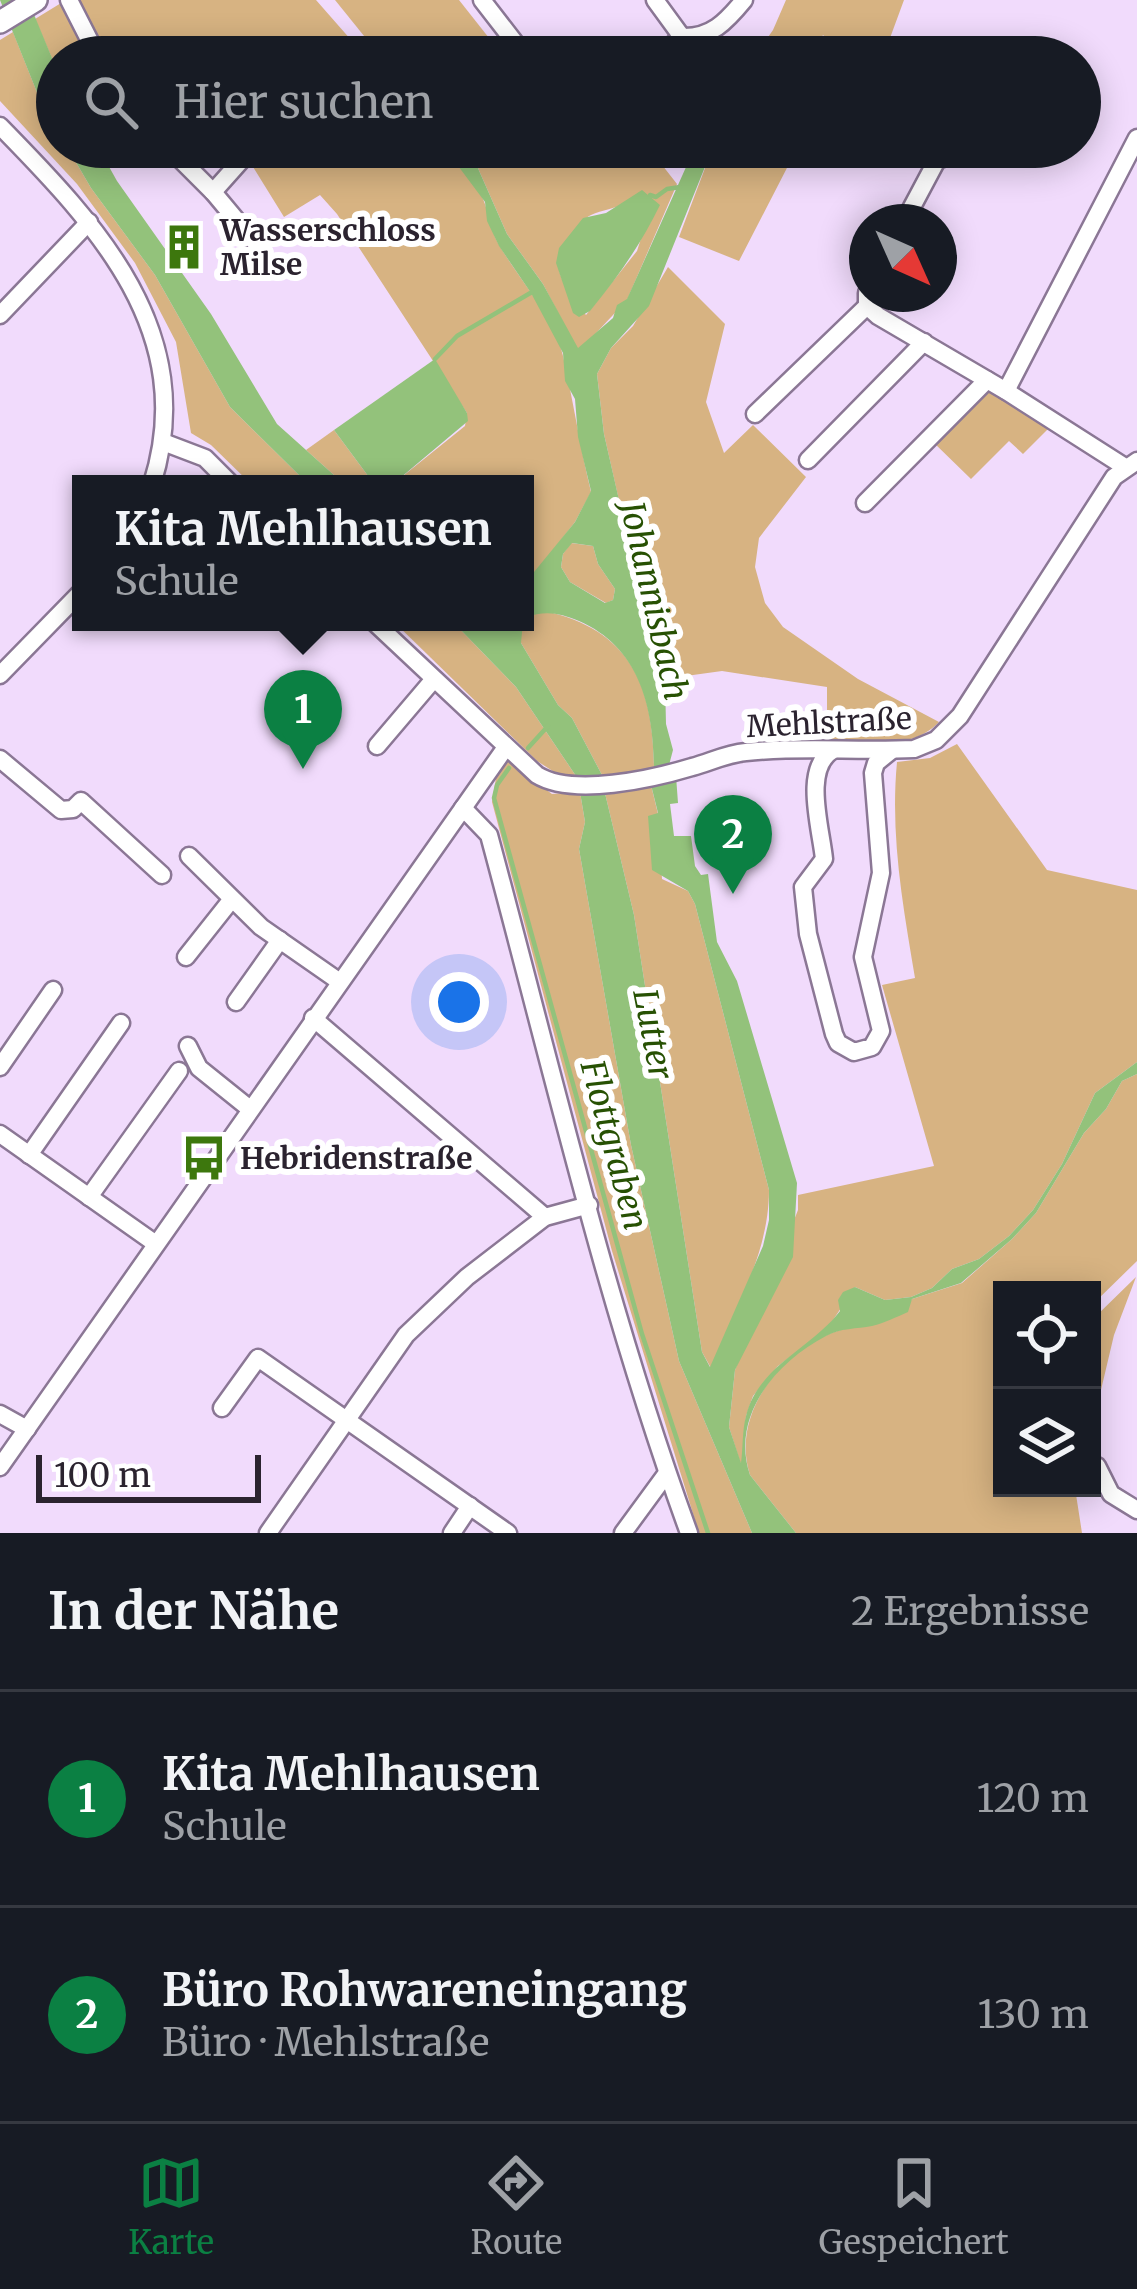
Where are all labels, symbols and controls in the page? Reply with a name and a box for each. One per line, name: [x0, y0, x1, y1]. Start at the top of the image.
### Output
search box: [36, 36, 1101, 168]
icon: search: [78, 69, 144, 135]
text: Hier suchen: [174, 74, 433, 130]
north arrow: [849, 204, 957, 312]
place label: Wasserschloss Milse: [219, 211, 436, 283]
building icon: Wasserschloss Milse: [159, 222, 209, 272]
popup: [72, 475, 534, 631]
water label: Johannisbach: [611, 495, 697, 704]
text: Kita Mehlhausen: [114, 501, 492, 557]
text: Schule: [114, 557, 239, 606]
pin: 1: [264, 670, 342, 769]
street label: Mehlstraße: [745, 699, 913, 745]
pin: 2: [694, 795, 772, 894]
your location: [429, 972, 489, 1032]
water label: Lutter: [624, 985, 682, 1083]
water label: Flottgraben: [571, 1055, 656, 1234]
bus stop icon: Hebridenstraße: [179, 1133, 229, 1183]
place label: Hebridenstraße: [240, 1139, 473, 1177]
map controls: [993, 1281, 1101, 1497]
button: locate: [993, 1281, 1101, 1389]
button: layers: [993, 1389, 1101, 1497]
scale bar: [36, 1449, 261, 1502]
text: 100 m: [54, 1455, 151, 1496]
text: In der Nähe: [48, 1579, 339, 1643]
text: 2 Ergebnisse: [851, 1587, 1089, 1636]
text: Kita Mehlhausen: [162, 1746, 540, 1802]
text: 1: [78, 1774, 96, 1823]
text: 120 m: [976, 1774, 1089, 1823]
text: Schule: [162, 1802, 287, 1851]
text: Büro Rohwareneingang: [162, 1962, 687, 2018]
text: 2: [76, 1990, 98, 2039]
text: 130 m: [977, 1990, 1089, 2039]
text: Büro · Mehlstraße: [162, 2018, 489, 2067]
tab: Karte: [128, 2150, 214, 2263]
tab: Route: [470, 2150, 562, 2263]
tab: Gespeichert: [819, 2150, 1009, 2263]

